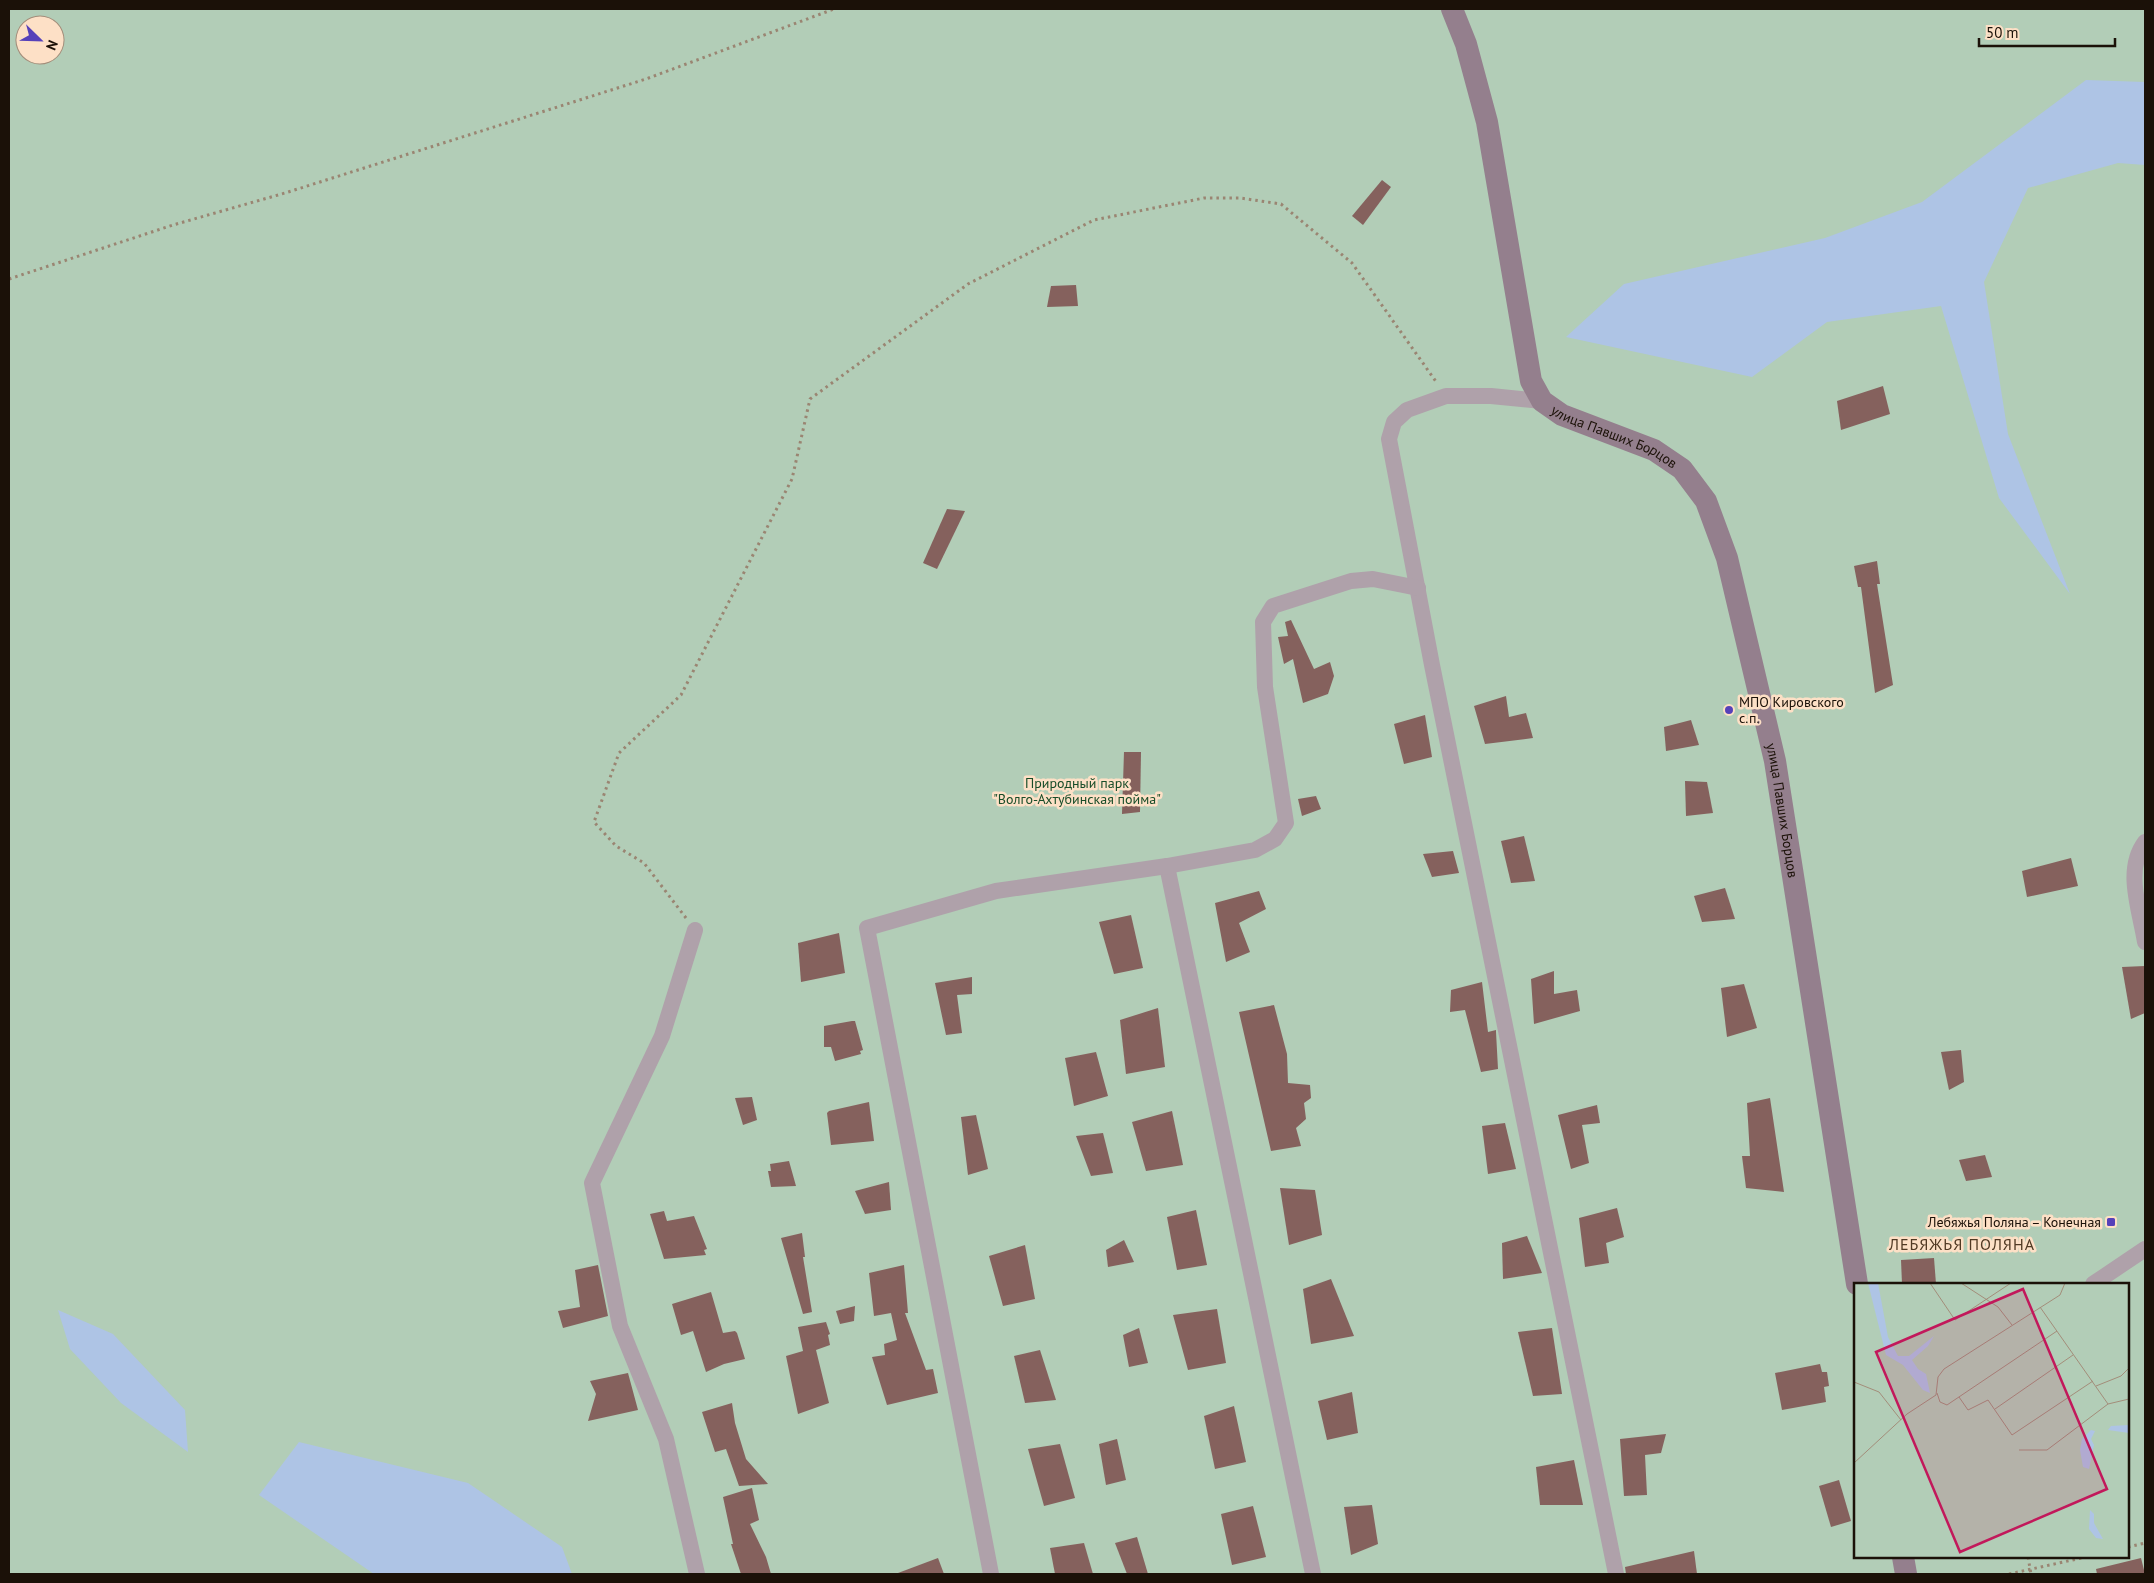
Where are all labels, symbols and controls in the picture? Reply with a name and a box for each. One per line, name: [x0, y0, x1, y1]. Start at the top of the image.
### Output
north arrow: [15, 15, 65, 65]
scale bar: [1979, 15, 2115, 47]
text: 50 m: [1986, 23, 2019, 42]
text: N: [42, 37, 62, 53]
street label: улица Павших Борцов: [1547, 401, 1681, 472]
place label: МПО Кировского с.п.: [1739, 693, 1844, 727]
marker: МПО Кировского с.п.: [1723, 704, 1735, 716]
street label: улица Павших Борцов: [1762, 741, 1802, 879]
park label: Природный парк "Волго-Ахтубинская пойма": [993, 774, 1161, 808]
place label: Лебяжья Поляна – Конечная: [1927, 1213, 2101, 1231]
marker: Лебяжья Поляна – Конечная: [2105, 1216, 2117, 1228]
district label: ЛЕБЯЖЬЯ ПОЛЯНА: [1888, 1234, 2035, 1254]
inset map: [1854, 1283, 2129, 1558]

